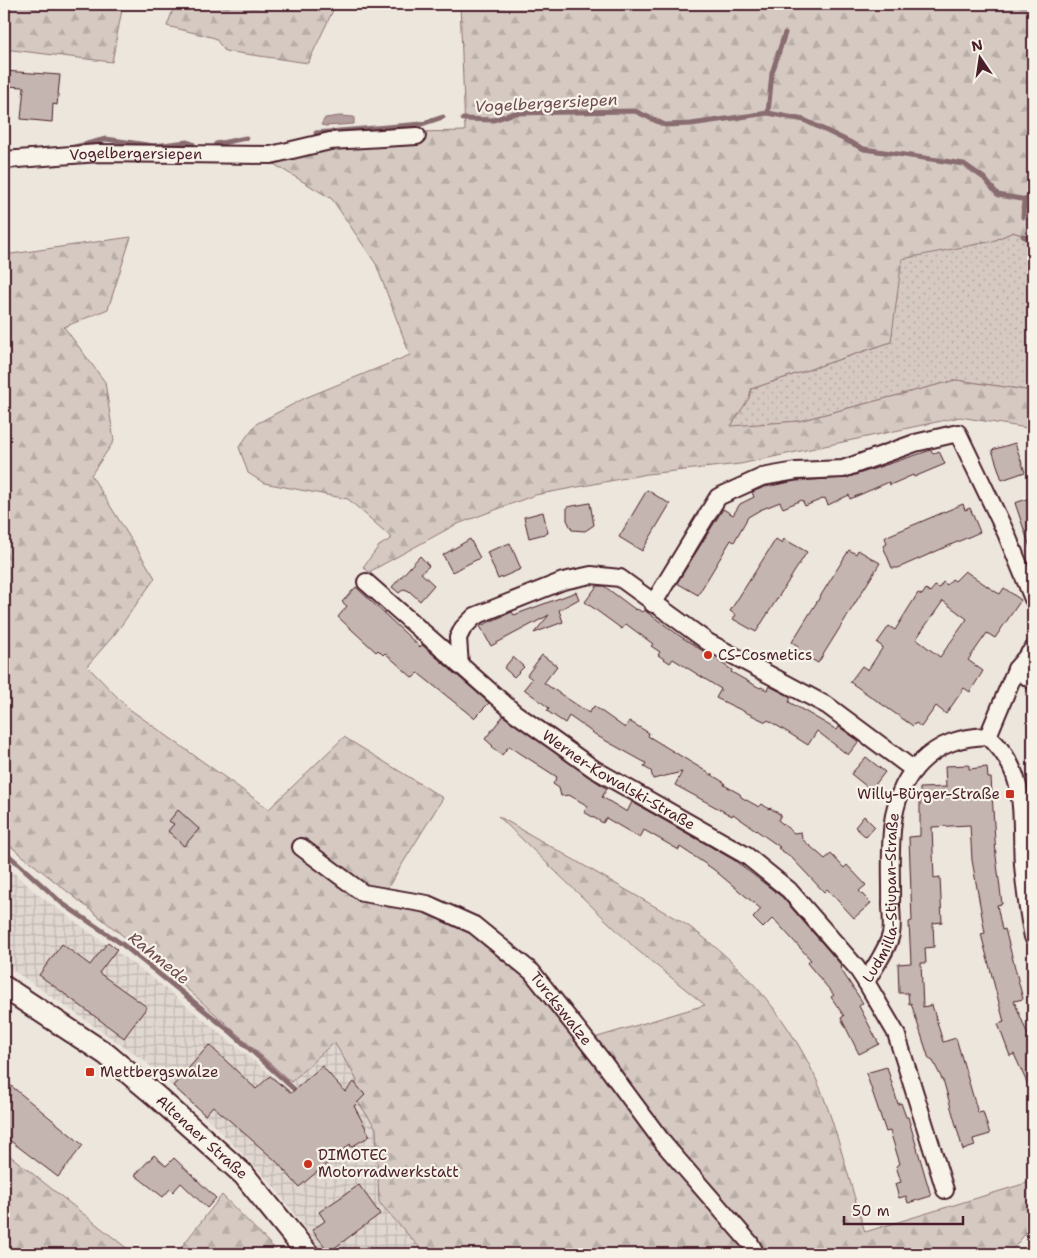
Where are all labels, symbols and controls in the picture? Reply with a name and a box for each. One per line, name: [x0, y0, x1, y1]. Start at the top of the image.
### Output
north arrow: [954, 32, 1004, 82]
text: N: [970, 35, 985, 55]
water label: Vogelbergersiepen: [474, 89, 618, 117]
street label: Vogelbergersiepen: [69, 143, 202, 165]
place label: CS-Cosmetics: [718, 645, 812, 665]
marker: CS-Cosmetics: [702, 649, 714, 661]
street label: Werner-Kowalski-Straße: [538, 725, 699, 834]
place label: Willy-Bürger-Straße: [857, 784, 1000, 804]
marker: Willy-Bürger-Straße: [1004, 788, 1016, 800]
street label: Ludmilla-Stjupan-Straße: [858, 811, 904, 986]
water label: Rahmede: [124, 927, 194, 989]
street label: Turckswalze: [526, 968, 597, 1050]
place label: Mettbergswalze: [100, 1062, 219, 1082]
marker: Mettbergswalze: [84, 1066, 96, 1078]
street label: Altenaer Straße: [152, 1091, 252, 1184]
place label: DIMOTEC Motorradwerkstatt: [318, 1145, 459, 1182]
marker: DIMOTEC Motorradwerkstatt: [302, 1158, 314, 1170]
scale bar: [844, 1193, 963, 1225]
text: 50 m: [852, 1201, 890, 1221]

